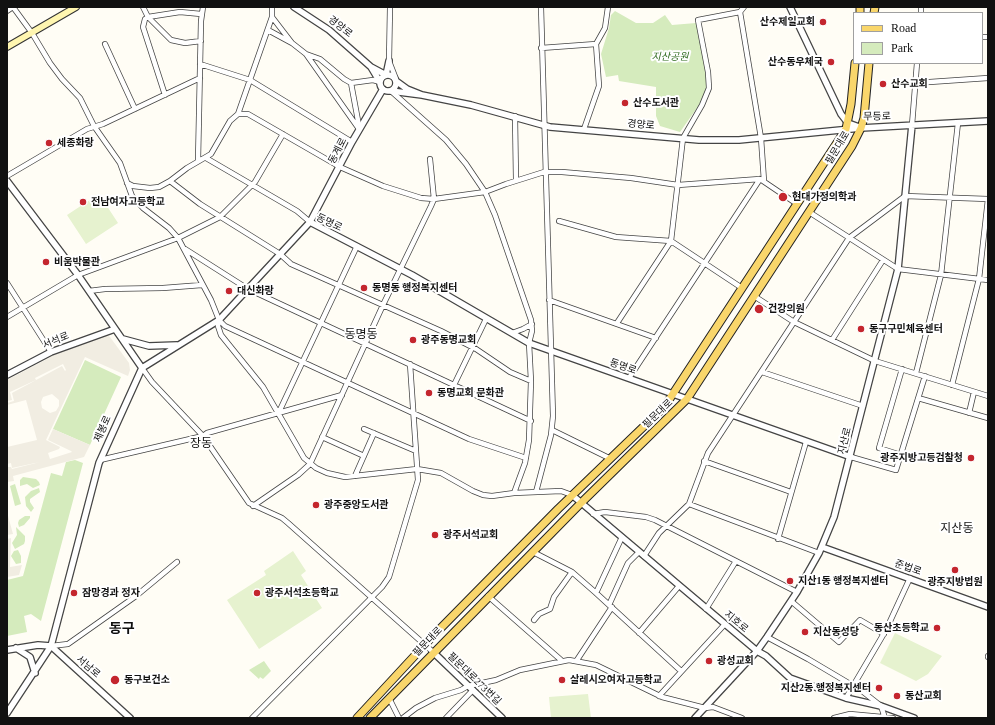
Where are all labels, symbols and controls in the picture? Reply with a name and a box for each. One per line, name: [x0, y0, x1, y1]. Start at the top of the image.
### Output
legend: [853, 12, 983, 64]
street label: 경양로: [325, 14, 355, 40]
place label: 산수제일교회: [760, 16, 815, 28]
marker: 산수제일교회: [818, 17, 828, 27]
text: Road: [891, 21, 916, 35]
text: Park: [891, 41, 913, 55]
park label: 지산공원: [652, 51, 688, 63]
place label: 산수동우체국: [768, 56, 823, 68]
marker: 산수동우체국: [826, 57, 836, 67]
place label: 산수교회: [891, 78, 928, 90]
marker: 산수교회: [878, 79, 888, 89]
place label: 산수도서관: [633, 97, 679, 109]
marker: 산수도서관: [620, 98, 630, 108]
street label: 무등로: [863, 111, 891, 123]
street label: 경양로: [627, 118, 655, 132]
street label: 필문대로: [823, 129, 853, 167]
street label: 동계로: [326, 136, 350, 166]
place label: 세종화랑: [57, 137, 94, 149]
marker: 세종화랑: [44, 138, 54, 148]
marker: 현대가정의학과: [777, 191, 789, 203]
place label: 현대가정의학과: [792, 191, 856, 203]
place label: 전남여자고등학교: [91, 196, 165, 208]
marker: 전남여자고등학교: [78, 197, 88, 207]
street label: 동명로: [314, 212, 344, 234]
place label: 비움박물관: [54, 256, 100, 268]
marker: 비움박물관: [41, 257, 51, 267]
place label: 동명동 행정복지센터: [372, 282, 457, 294]
marker: 동명동 행정복지센터: [359, 283, 369, 293]
place label: 대신화랑: [237, 285, 274, 297]
marker: 대신화랑: [224, 286, 234, 296]
marker: 건강의원: [753, 303, 765, 315]
place label: 건강의원: [768, 303, 805, 315]
place label: 동구구민체육센터: [869, 323, 943, 335]
marker: 동구구민체육센터: [856, 324, 866, 334]
district label: 동명동: [344, 328, 378, 342]
street label: 서석로: [41, 330, 71, 352]
place label: 광주동명교회: [421, 334, 476, 346]
marker: 광주동명교회: [408, 335, 418, 345]
street label: 동명로: [608, 357, 638, 377]
place label: 동명교회 문화관: [437, 387, 504, 399]
marker: 동명교회 문화관: [424, 388, 434, 398]
street label: 필문대로: [641, 397, 675, 431]
street label: 제봉로: [92, 414, 114, 444]
street label: 지산로: [836, 426, 854, 456]
district label: 장동: [190, 437, 212, 451]
place label: 광주지방고등검찰청: [880, 452, 963, 464]
marker: 광주지방고등검찰청: [966, 453, 976, 463]
place label: 광주중앙도서관: [324, 499, 388, 511]
marker: 광주중앙도서관: [311, 500, 321, 510]
district label: 지산동: [940, 522, 974, 536]
place label: 광주서석교회: [443, 529, 498, 541]
marker: 광주서석교회: [430, 530, 440, 540]
street label: 준법로: [893, 558, 923, 578]
marker: 광주지방법원: [950, 565, 960, 575]
place label: 지산1동 행정복지센터: [798, 575, 888, 587]
marker: 지산1동 행정복지센터: [785, 576, 795, 586]
place label: 광주지방법원: [927, 576, 983, 588]
place label: 잠망경과 정자: [82, 587, 140, 599]
place label: 광주서석초등학교: [265, 587, 339, 599]
marker: 잠망경과 정자: [69, 588, 79, 598]
marker: 광주서석초등학교: [252, 588, 262, 598]
street label: 지호로: [722, 609, 750, 635]
district label: 동구: [109, 621, 135, 637]
place label: 동산초등학교: [874, 622, 929, 634]
marker: 동산초등학교: [932, 623, 942, 633]
street label: 필문대로: [411, 625, 445, 659]
place label: 지산동성당: [813, 626, 859, 638]
marker: 지산동성당: [800, 627, 810, 637]
street label: 필문대로273번길: [445, 650, 503, 708]
street label: 서남로: [74, 653, 102, 681]
place label: 광성교회: [717, 655, 754, 667]
marker: 광성교회: [704, 656, 714, 666]
marker: 동구보건소: [109, 674, 121, 686]
place label: 동구보건소: [124, 674, 170, 686]
place label: 살레시오여자고등학교: [570, 674, 662, 686]
marker: 살레시오여자고등학교: [557, 675, 567, 685]
place label: 지산2동 행정복지센터: [781, 682, 871, 694]
marker: 지산2동 행정복지센터: [874, 683, 884, 693]
place label: 동산교회: [905, 690, 942, 702]
marker: 동산교회: [892, 691, 902, 701]

